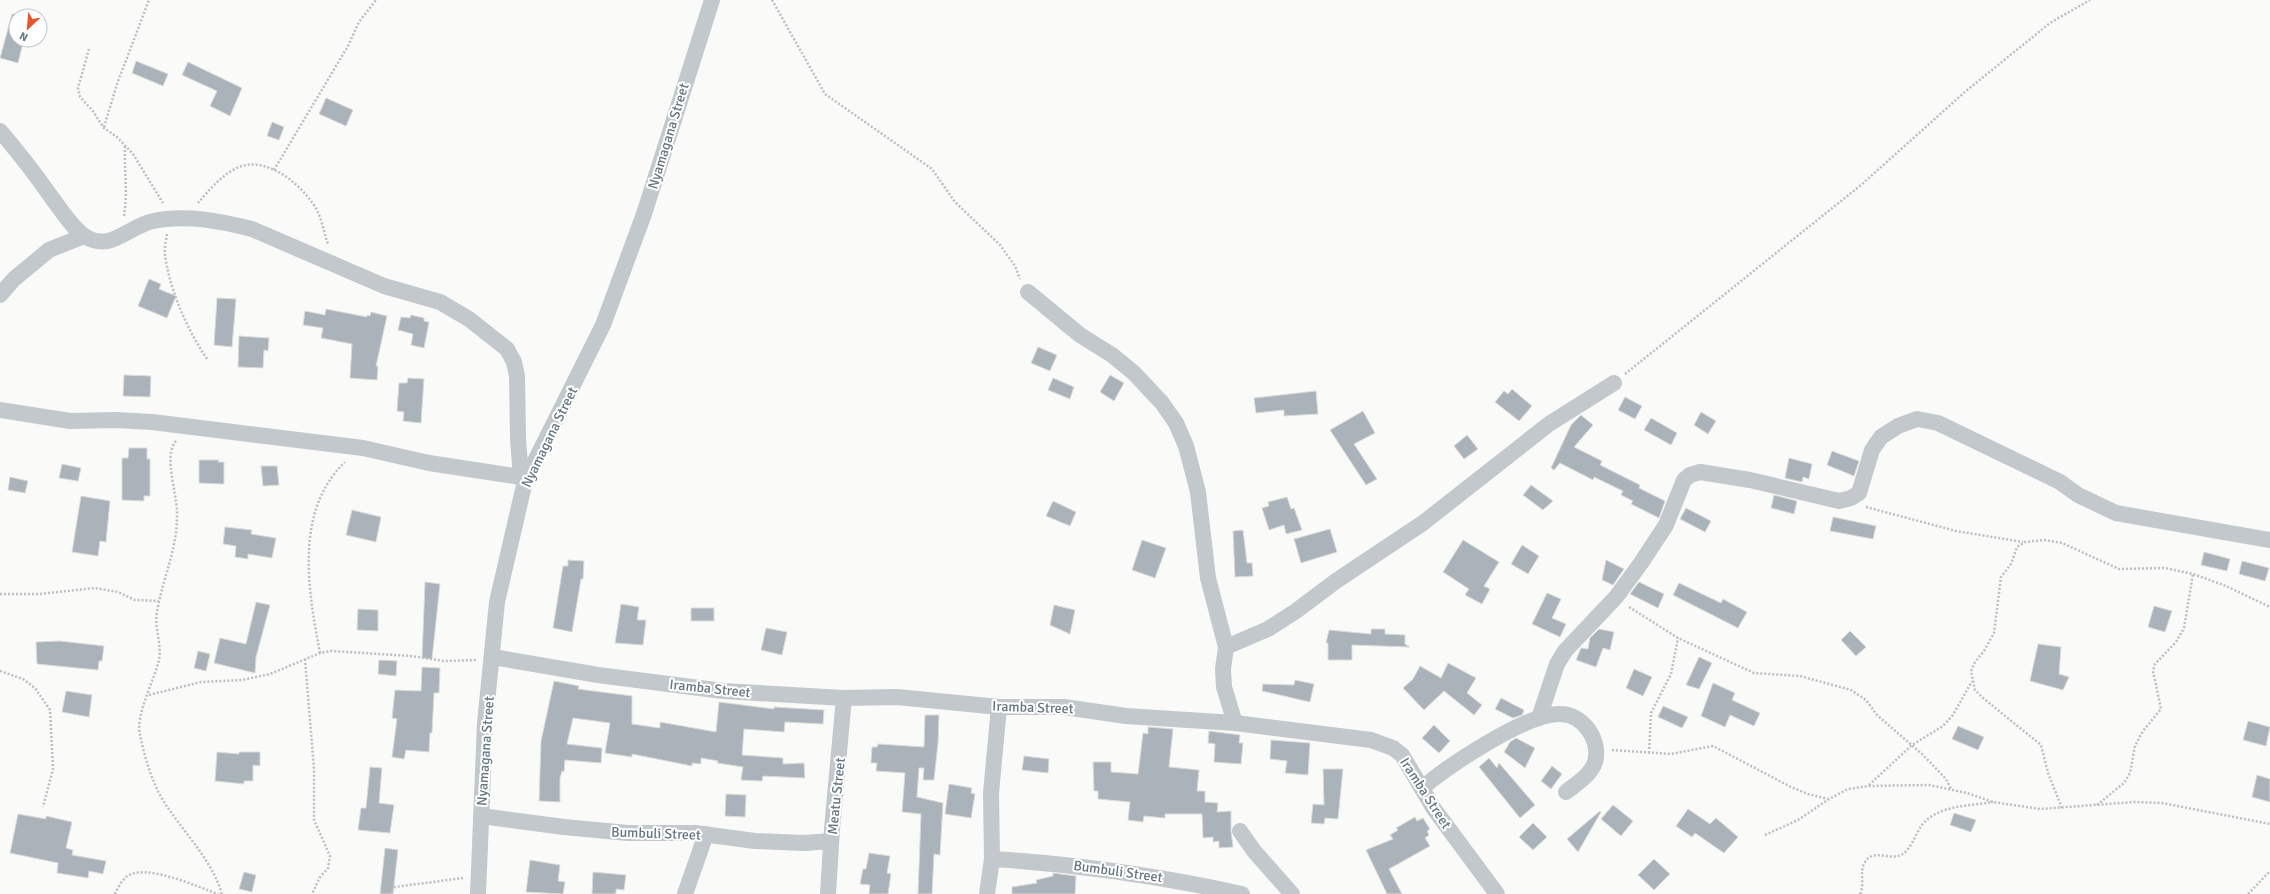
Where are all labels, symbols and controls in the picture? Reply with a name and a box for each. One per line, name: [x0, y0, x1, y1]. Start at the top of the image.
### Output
north arrow: [8, 8, 48, 48]
text: N: [18, 29, 30, 44]
street label: Nyamagana Street: [644, 81, 693, 191]
street label: Nyamagana Street: [518, 384, 581, 490]
street label: Iramba Street: [669, 676, 751, 701]
street label: Nyamagana Street: [473, 695, 498, 806]
street label: Iramba Street: [992, 698, 1074, 717]
street label: Iramba Street: [1396, 754, 1455, 832]
street label: Meatu Street: [824, 757, 849, 835]
street label: Bumbuli Street: [611, 823, 701, 844]
street label: Bumbuli Street: [1072, 857, 1164, 886]

